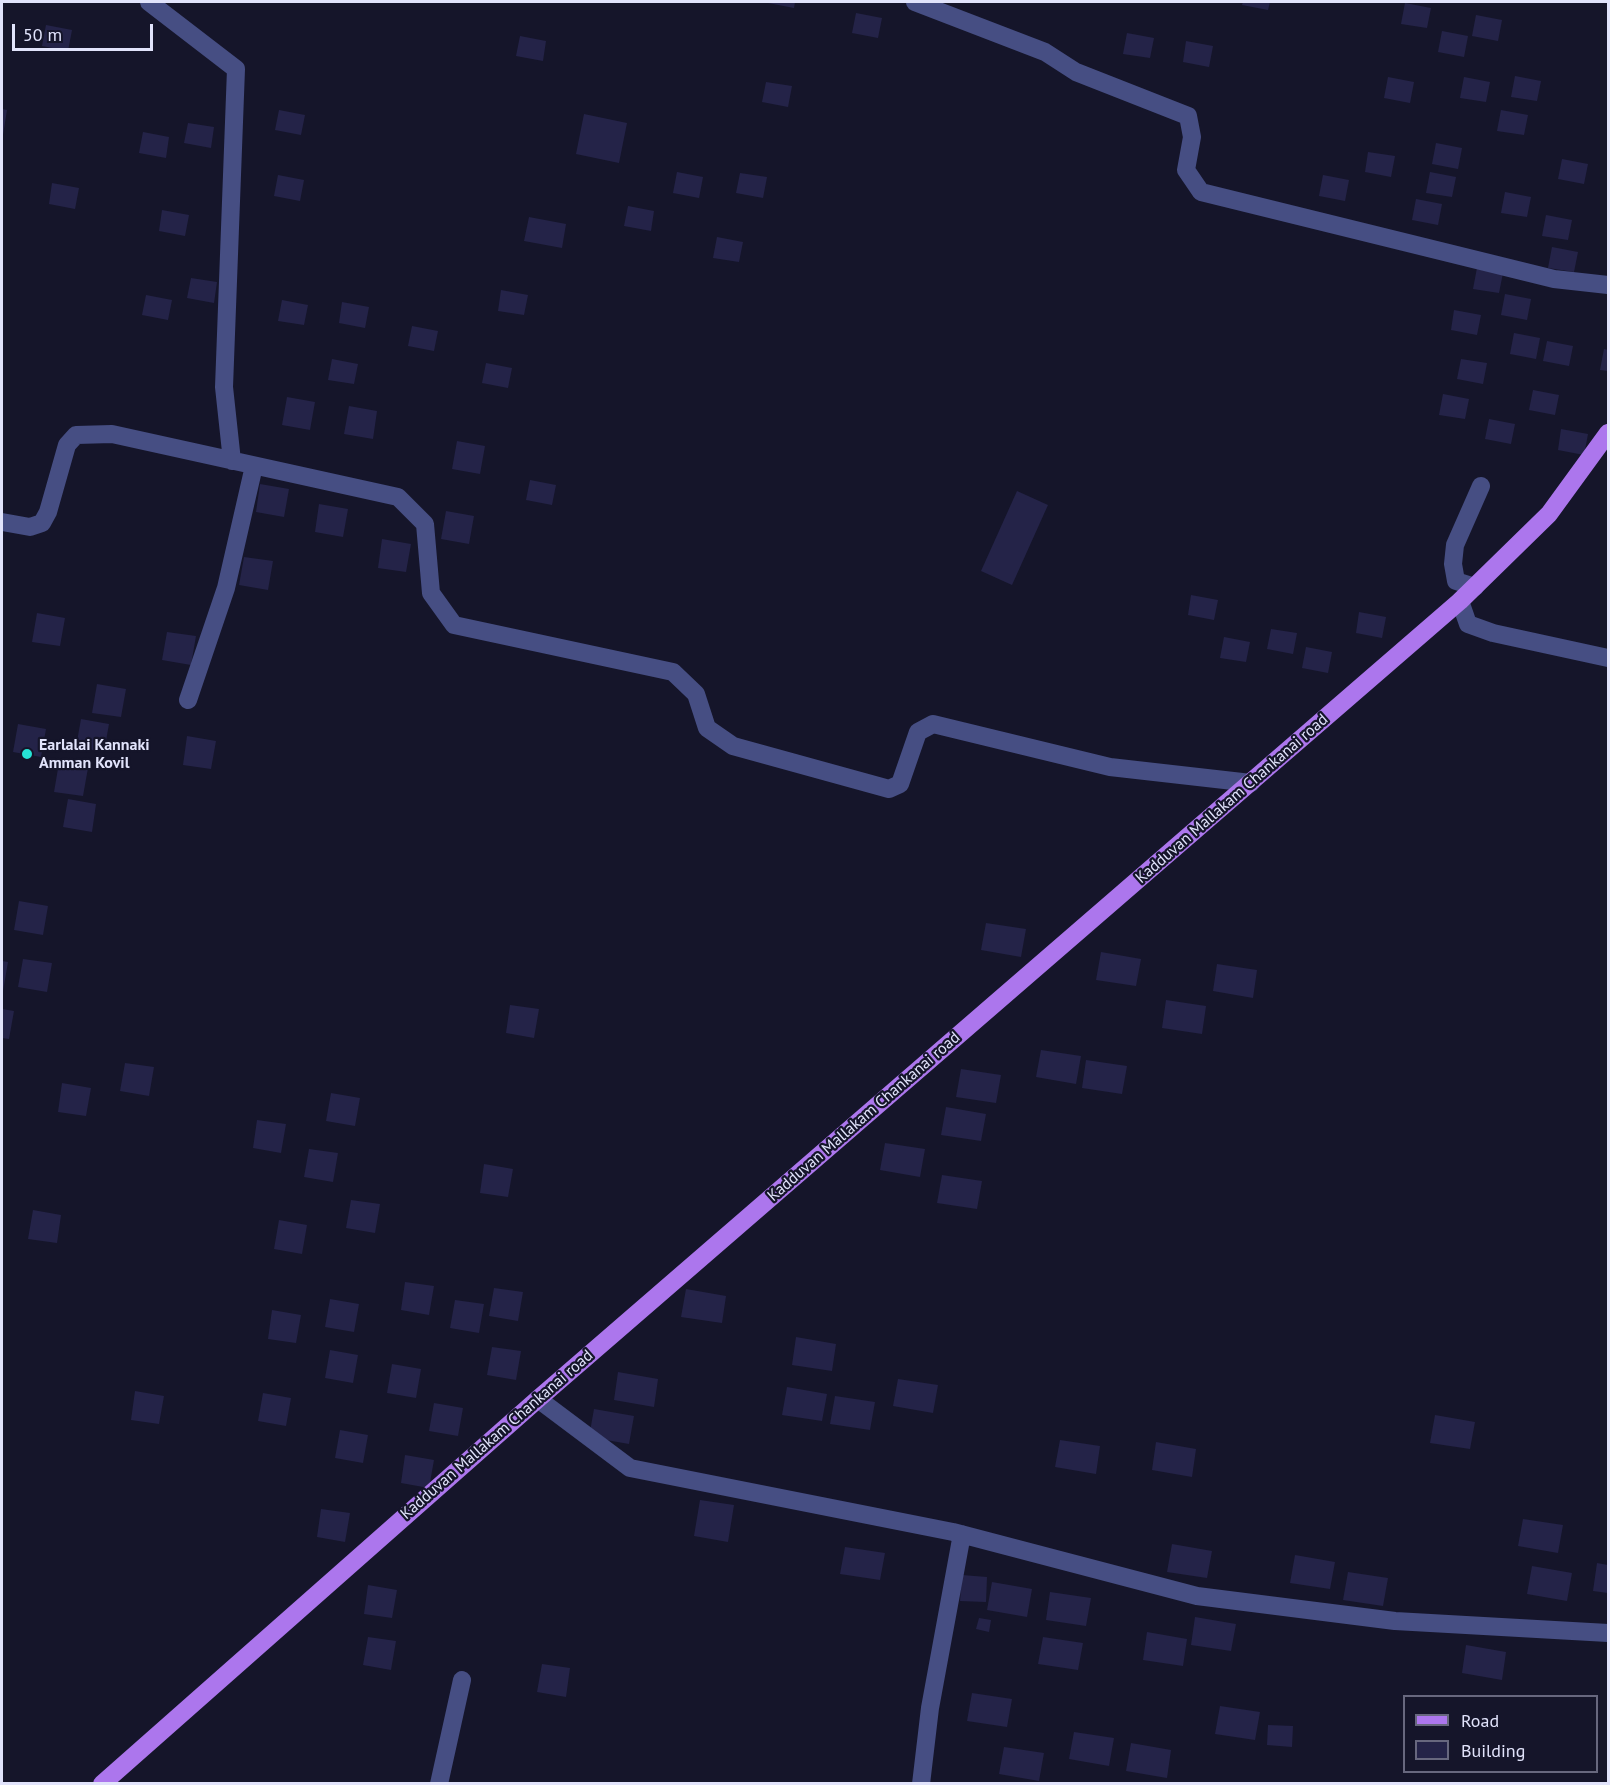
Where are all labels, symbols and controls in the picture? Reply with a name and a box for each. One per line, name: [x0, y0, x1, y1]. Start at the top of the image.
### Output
scale bar: [15, 12, 156, 50]
text: 50 m: [23, 23, 62, 46]
street label: Kadduvan Mallakam Chankanai road: [1132, 710, 1332, 888]
place label: Earlalai Kannaki Amman Kovil: [39, 735, 150, 773]
marker: Earlalai Kannaki Amman Kovil: [20, 747, 34, 761]
street label: Kadduvan Mallakam Chankanai road: [764, 1028, 964, 1206]
street label: Kadduvan Mallakam Chankanai road: [397, 1346, 597, 1524]
legend: [1403, 1695, 1598, 1773]
text: Road: [1461, 1709, 1499, 1732]
text: Building: [1461, 1739, 1525, 1762]

